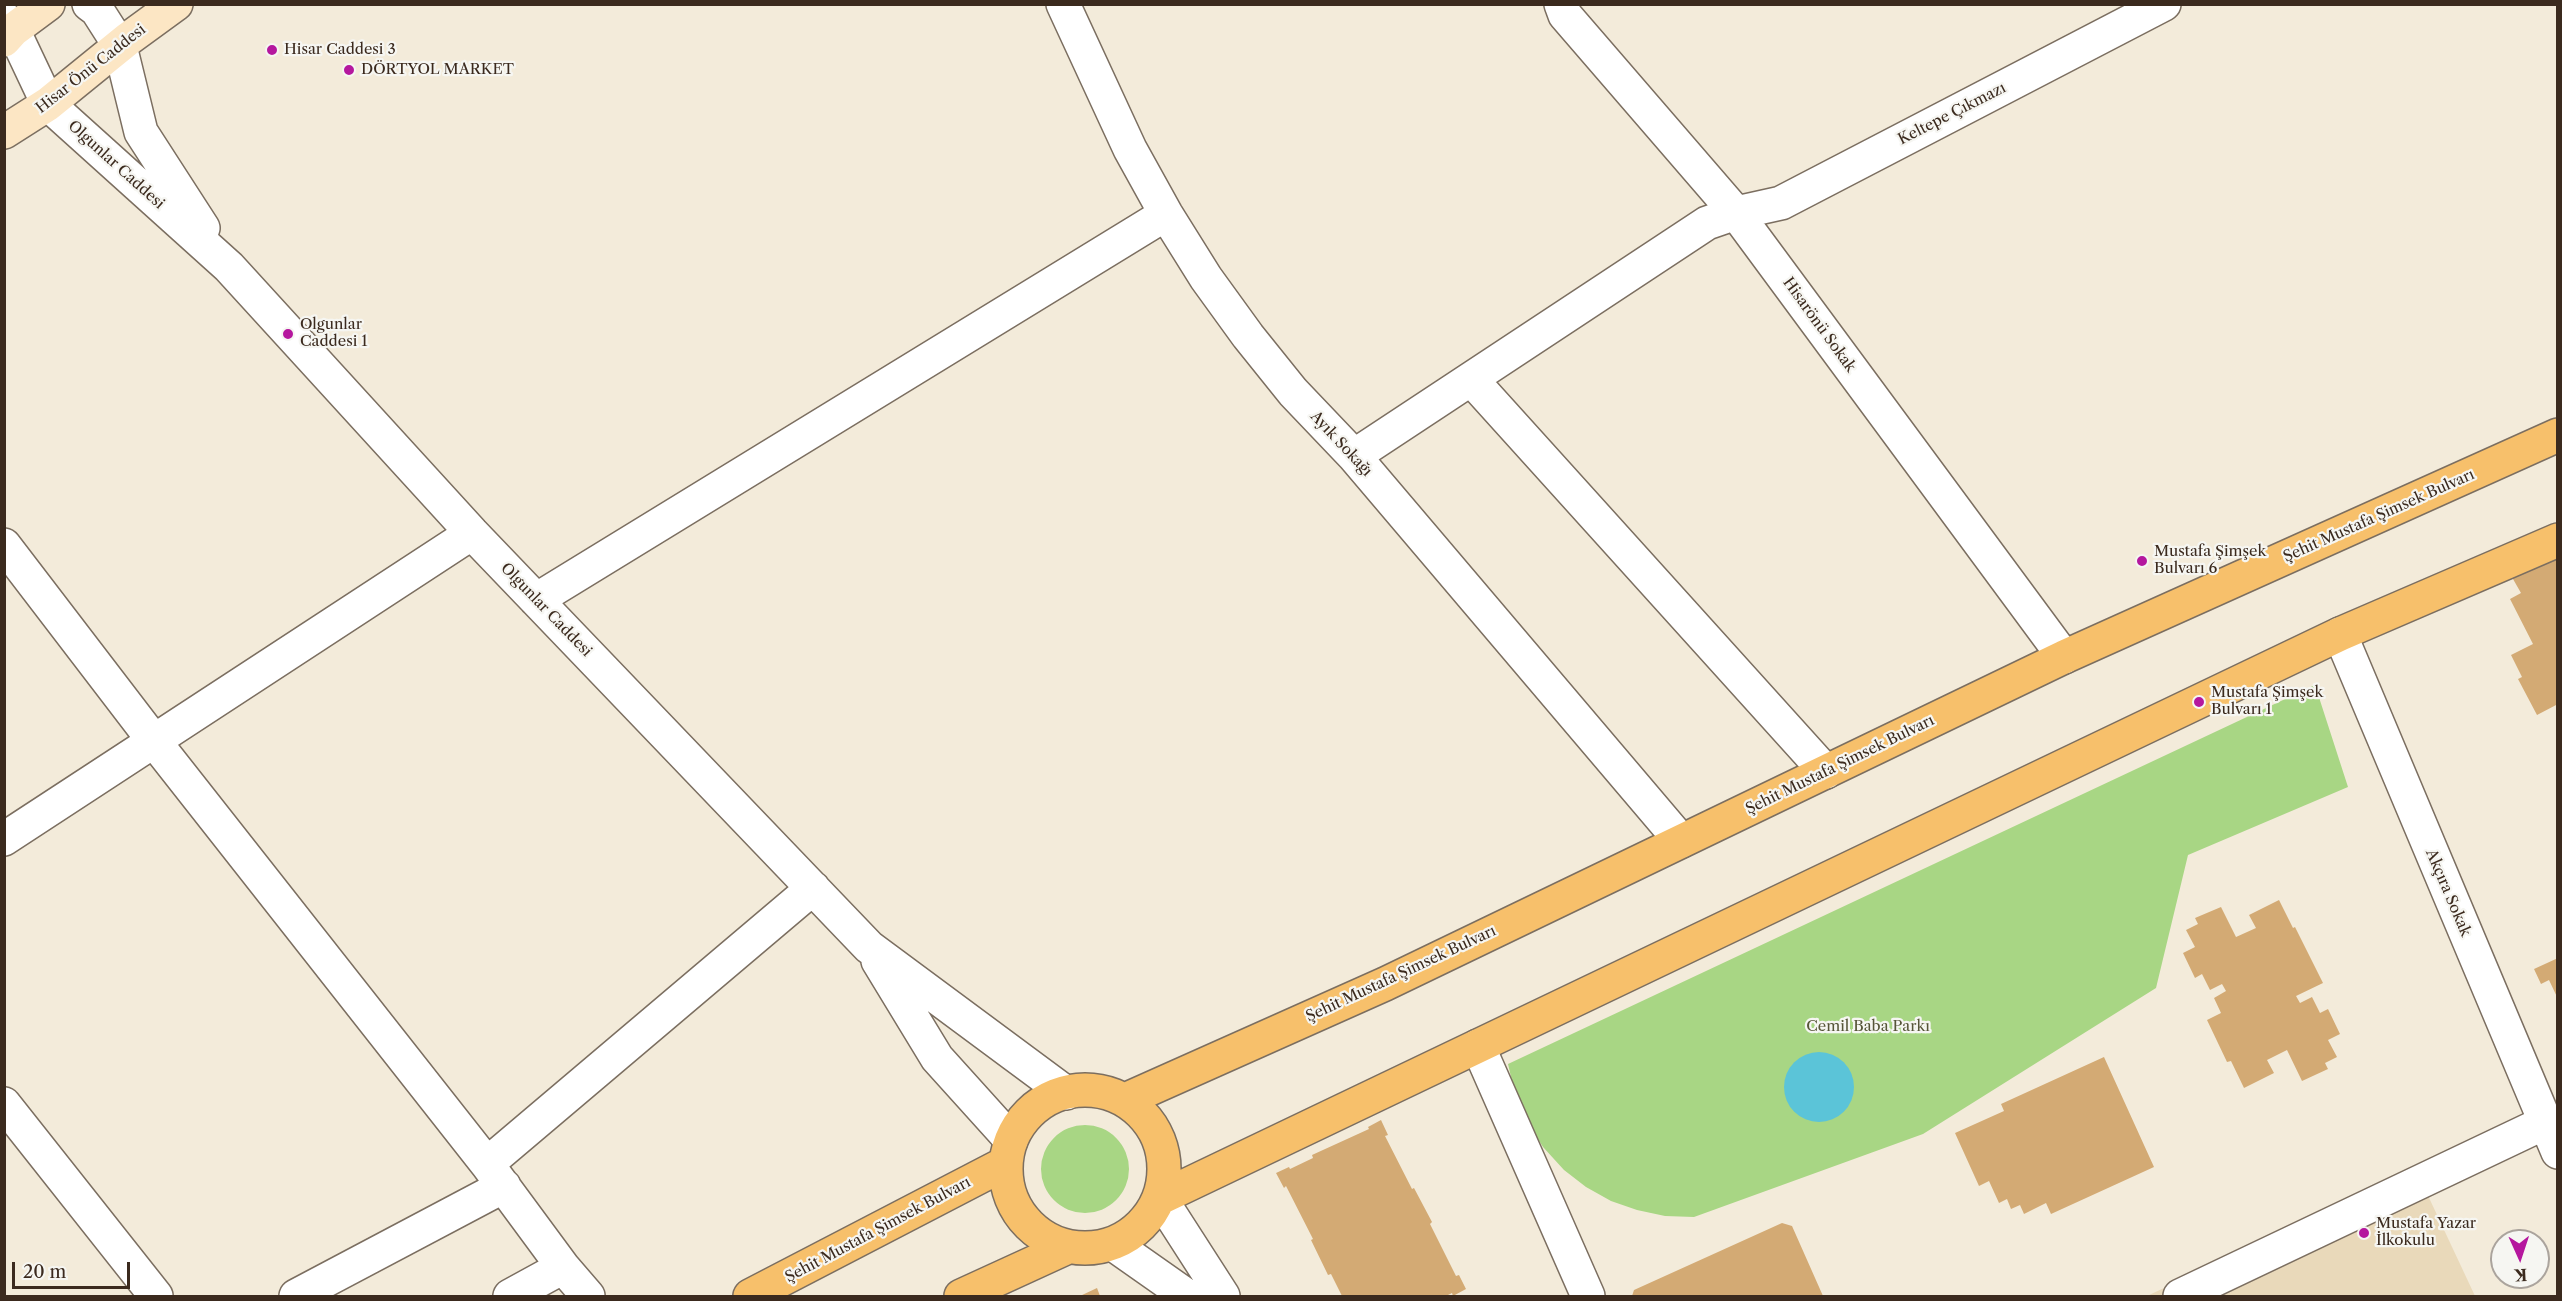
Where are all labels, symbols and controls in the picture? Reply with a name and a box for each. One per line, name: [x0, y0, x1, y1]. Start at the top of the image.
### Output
street label: Hisar Önü Caddesi: [33, 21, 149, 117]
place label: Hisar Caddesi 3: [284, 41, 396, 59]
marker: Hisar Caddesi 3: [265, 43, 279, 57]
place label: DÖRTYOL MARKET: [361, 61, 514, 79]
marker: DÖRTYOL MARKET: [342, 63, 356, 77]
street label: Keltepe Çıkmazı: [1895, 79, 2009, 149]
street label: Olgunlar Caddesi: [64, 117, 168, 213]
street label: Hisarönü Sokak: [1779, 274, 1859, 376]
place label: Olgunlar Caddesi 1: [300, 316, 368, 351]
marker: Olgunlar Caddesi 1: [281, 327, 295, 341]
street label: Ayık Sokağı: [1306, 408, 1376, 480]
street label: Şehit Mustafa Şimsek Bulvarı: [2281, 466, 2477, 566]
place label: Mustafa Şimşek Bulvarı 6: [2154, 543, 2266, 578]
marker: Mustafa Şimşek Bulvarı 6: [2135, 554, 2149, 568]
street label: Olgunlar Caddesi: [497, 559, 595, 661]
place label: Mustafa Şimşek Bulvarı 1: [2211, 684, 2323, 719]
marker: Mustafa Şimşek Bulvarı 1: [2192, 695, 2206, 709]
street label: Şehit Mustafa Şimsek Bulvarı: [1743, 711, 1937, 819]
street label: Akçıra Sokak: [2422, 847, 2474, 939]
street label: Şehit Mustafa Şimsek Bulvarı: [1303, 922, 1499, 1026]
park label: Cemil Baba Parkı: [1806, 1018, 1930, 1036]
street label: Şehit Mustafa Şimsek Bulvarı: [782, 1173, 974, 1287]
place label: Mustafa Yazar İlkokulu: [2376, 1215, 2476, 1250]
marker: Mustafa Yazar İlkokulu: [2357, 1226, 2371, 1240]
north arrow: [2490, 1229, 2550, 1289]
scale bar: [15, 1250, 134, 1288]
text: 20 m: [23, 1261, 66, 1283]
text: K: [2514, 1265, 2528, 1285]

